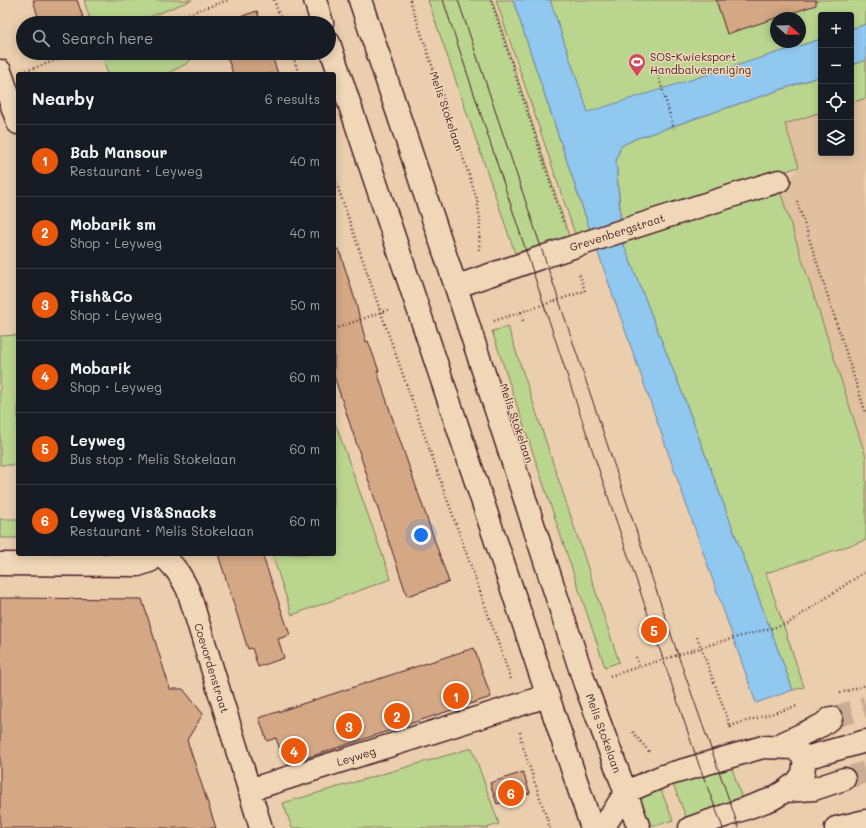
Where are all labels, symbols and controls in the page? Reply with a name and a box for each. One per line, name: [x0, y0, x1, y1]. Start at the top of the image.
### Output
north arrow: [770, 12, 806, 48]
map controls: [818, 12, 854, 156]
button: +: [818, 12, 854, 48]
search box: [16, 16, 336, 60]
icon: search: [30, 27, 52, 49]
text: Search here: [62, 28, 153, 48]
button: −: [818, 48, 854, 84]
place label: SOS-Kwieksport Handbalvereniging: [650, 49, 751, 77]
sports icon: SOS-Kwieksport Handbalvereniging: [627, 52, 647, 77]
street label: Melis Stokelaan: [426, 69, 468, 153]
button: locate: [818, 84, 854, 120]
text: Nearby: [32, 87, 94, 109]
text: 6 results: [265, 90, 320, 107]
button: layers: [818, 120, 854, 156]
text: Bab Mansour: [70, 142, 167, 162]
text: 1: [42, 152, 48, 169]
text: 40 m: [290, 152, 320, 169]
text: Restaurant · Leyweg: [70, 162, 203, 179]
street label: Grevenbergstraat: [568, 209, 667, 254]
text: Mobarik sm: [70, 214, 156, 234]
text: 2: [41, 224, 49, 241]
text: 40 m: [290, 224, 320, 241]
text: Shop · Leyweg: [70, 234, 162, 251]
text: Fish&Co: [70, 286, 132, 306]
text: 3: [41, 296, 49, 313]
text: 50 m: [290, 296, 320, 313]
text: Shop · Leyweg: [70, 306, 162, 323]
text: Mobarik: [70, 358, 131, 378]
text: 4: [41, 368, 49, 385]
text: 60 m: [290, 368, 320, 385]
text: Shop · Leyweg: [70, 378, 162, 395]
street label: Melis Stokelaan: [496, 381, 538, 465]
text: Leyweg: [70, 430, 125, 450]
text: 5: [41, 440, 49, 457]
text: 60 m: [290, 440, 320, 457]
text: Bus stop · Melis Stokelaan: [70, 450, 236, 467]
text: Leyweg Vis&Snacks: [70, 502, 216, 522]
text: 6: [41, 512, 49, 529]
text: 60 m: [290, 512, 320, 529]
text: Restaurant · Melis Stokelaan: [70, 522, 254, 539]
your location: [411, 525, 431, 545]
pin: 5: [641, 615, 667, 645]
street label: Coevordenstraat: [191, 621, 233, 715]
pin: 1: [443, 681, 469, 711]
street label: Melis Stokelaan: [583, 691, 625, 775]
pin: 2: [384, 701, 410, 731]
pin: 3: [336, 711, 362, 741]
pin: 4: [281, 736, 307, 766]
street label: Leyweg: [335, 743, 377, 769]
pin: 6: [498, 778, 524, 808]

